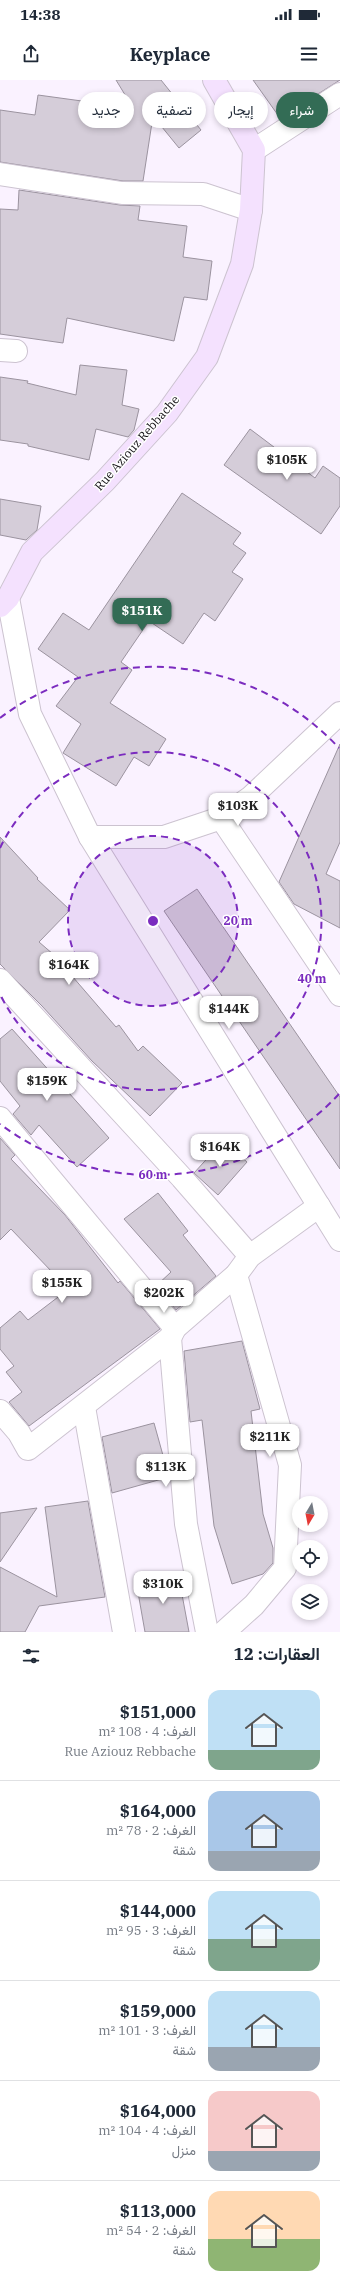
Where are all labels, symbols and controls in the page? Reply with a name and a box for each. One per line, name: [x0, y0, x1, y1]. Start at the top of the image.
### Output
text: 14:38: [20, 5, 61, 24]
icon: share: [20, 43, 42, 65]
text: Keyplace: [130, 43, 210, 66]
icon: menu: [298, 43, 320, 65]
chip: جديد: [78, 92, 134, 128]
chip: تصفية: [142, 92, 206, 128]
chip: إيجار: [214, 92, 268, 128]
chip: شراء: [276, 92, 328, 128]
street label: Rue Aziouz Rebbache: [91, 392, 182, 493]
pin: $105K: [259, 447, 315, 481]
text: $105K: [266, 451, 308, 468]
pin: $151K: [114, 598, 170, 632]
text: $151K: [121, 602, 163, 619]
pin: $103K: [210, 793, 266, 827]
text: $103K: [217, 797, 259, 814]
text: 20 m: [224, 913, 253, 928]
centre of rings: [146, 914, 160, 928]
pin: $164K: [41, 952, 97, 986]
text: $164K: [48, 956, 90, 973]
text: 40 m: [298, 971, 327, 986]
pin: $144K: [201, 996, 257, 1030]
text: $144K: [208, 1000, 250, 1017]
pin: $159K: [19, 1068, 75, 1102]
text: $159K: [26, 1072, 68, 1089]
pin: $164K: [192, 1134, 248, 1168]
text: $164K: [199, 1138, 241, 1155]
text: 60 m: [139, 1167, 168, 1182]
pin: $155K: [34, 1270, 90, 1304]
text: $155K: [41, 1274, 83, 1291]
pin: $202K: [136, 1280, 192, 1314]
text: $202K: [143, 1284, 185, 1301]
pin: $211K: [242, 1424, 298, 1458]
text: $211K: [249, 1428, 291, 1445]
pin: $113K: [138, 1454, 194, 1488]
text: $113K: [145, 1458, 187, 1475]
north arrow: [292, 1496, 328, 1532]
map controls: [292, 1496, 328, 1620]
button: locate: [292, 1540, 328, 1576]
pin: $310K: [135, 1571, 191, 1605]
text: $310K: [142, 1575, 184, 1592]
button: layers: [292, 1584, 328, 1620]
text: العقارات: 12: [234, 1643, 320, 1665]
icon: filters: [20, 1645, 42, 1667]
text: $151,000: [120, 1701, 196, 1723]
icon: home: [240, 1706, 288, 1754]
text: الغرف: 4 · 108 m²: [98, 1723, 196, 1740]
text: Rue Aziouz Rebbache: [64, 1743, 196, 1760]
text: $164,000: [120, 1800, 196, 1822]
icon: home: [240, 1807, 288, 1855]
text: الغرف: 2 · 78 m²: [106, 1822, 196, 1839]
text: شقة: [173, 1842, 196, 1859]
text: $144,000: [120, 1900, 196, 1922]
icon: home: [240, 1907, 288, 1955]
text: الغرف: 3 · 95 m²: [106, 1922, 196, 1939]
text: شقة: [173, 1942, 196, 1959]
text: $159,000: [120, 2000, 196, 2022]
icon: home: [240, 2007, 288, 2055]
text: الغرف: 3 · 101 m²: [98, 2022, 196, 2039]
text: شقة: [173, 2042, 196, 2059]
text: $164,000: [120, 2100, 196, 2122]
icon: home: [240, 2107, 288, 2155]
text: الغرف: 4 · 104 m²: [98, 2122, 196, 2139]
text: منزل: [172, 2142, 196, 2159]
text: $113,000: [120, 2200, 196, 2222]
icon: home: [240, 2207, 288, 2255]
text: الغرف: 2 · 54 m²: [106, 2222, 196, 2239]
text: شقة: [173, 2242, 196, 2259]

